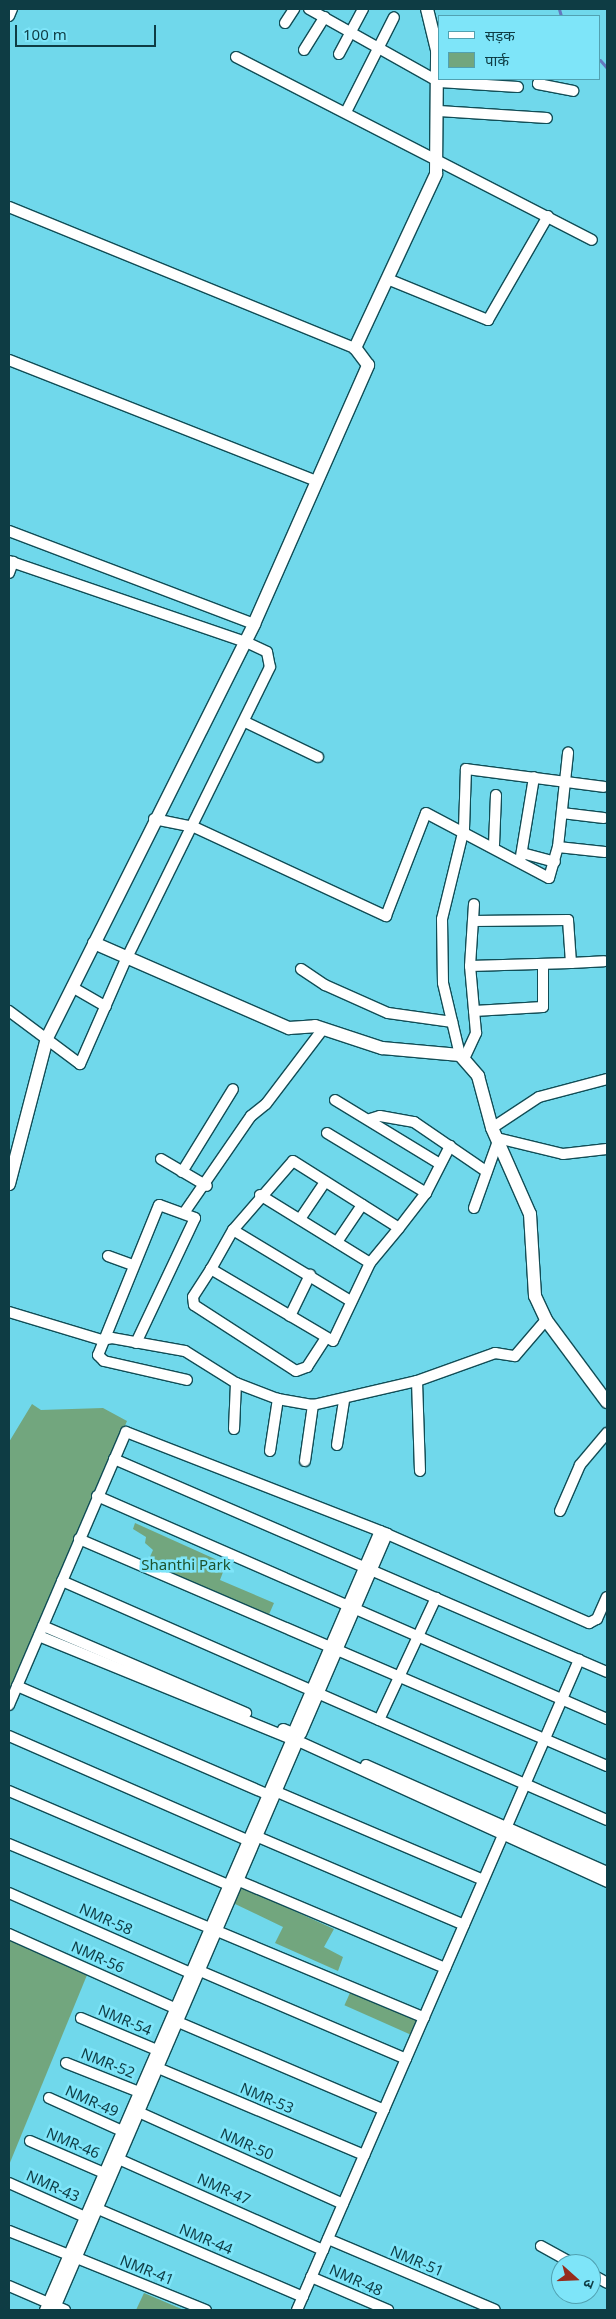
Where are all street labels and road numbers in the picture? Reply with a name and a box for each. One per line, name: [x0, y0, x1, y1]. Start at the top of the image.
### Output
street label: NMR-58: [77, 1899, 135, 1939]
street label: NMR-56: [69, 1937, 127, 1977]
street label: NMR-54: [96, 2001, 154, 2039]
street label: NMR-52: [79, 2044, 137, 2082]
street label: NMR-53: [238, 2079, 296, 2117]
street label: NMR-49: [63, 2081, 121, 2121]
street label: NMR-46: [44, 2124, 102, 2162]
street label: NMR-50: [218, 2124, 276, 2164]
street label: NMR-43: [24, 2166, 82, 2206]
street label: NMR-47: [195, 2169, 253, 2209]
street label: NMR-44: [177, 2220, 235, 2258]
street label: NMR-51: [388, 2242, 446, 2280]
street label: NMR-41: [118, 2251, 176, 2289]
street label: NMR-48: [327, 2260, 385, 2300]

